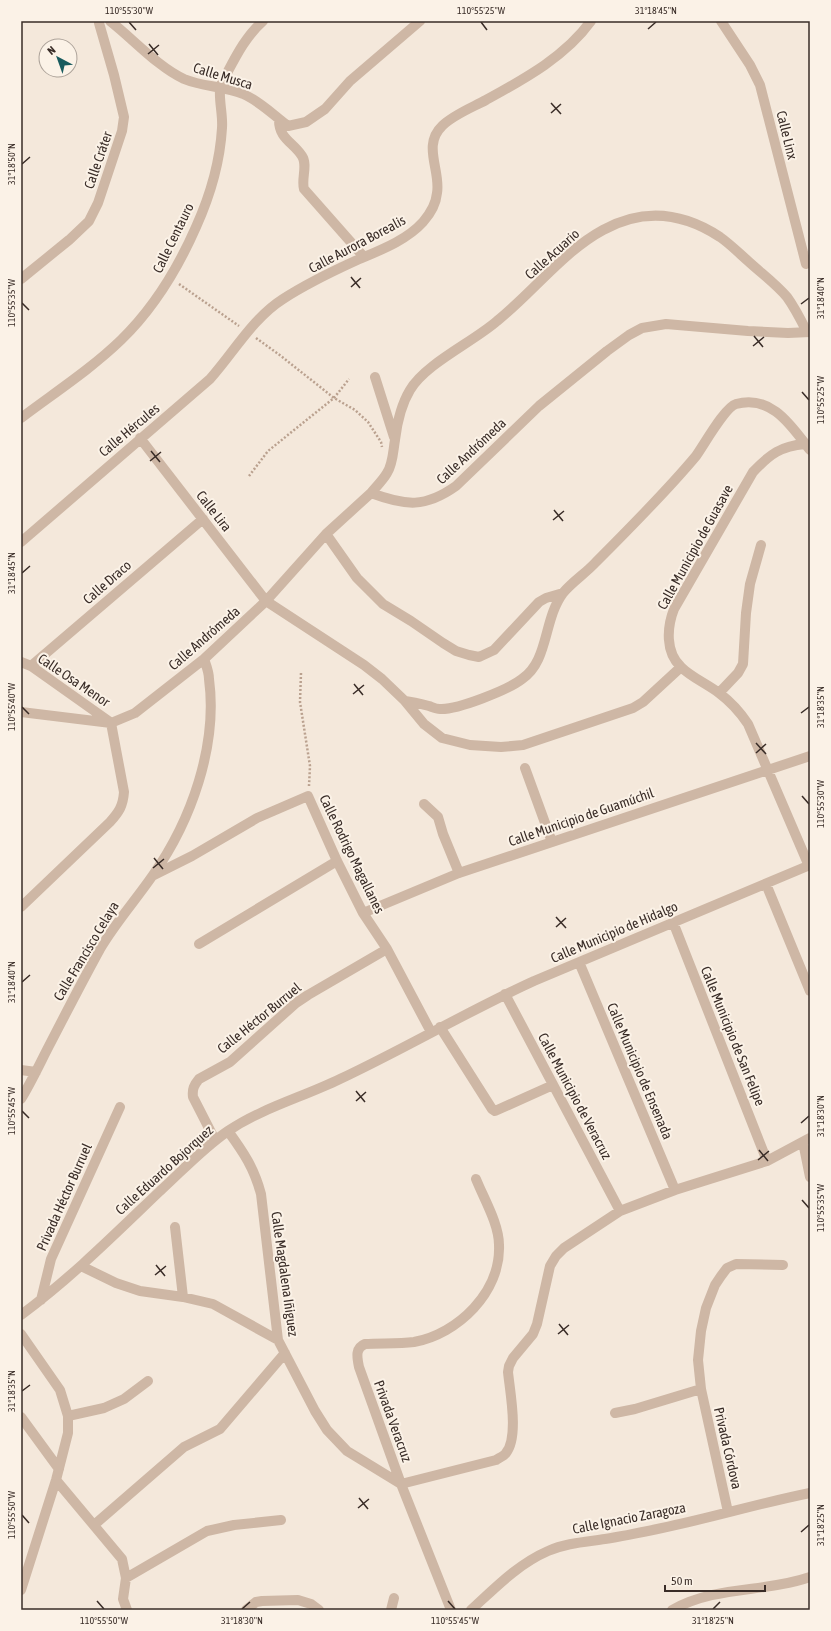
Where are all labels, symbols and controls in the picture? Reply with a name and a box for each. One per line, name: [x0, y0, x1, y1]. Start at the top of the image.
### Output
text: 110°55'30"W: [105, 5, 154, 16]
text: 110°55'25"W: [457, 5, 506, 16]
text: 31°18'45"N: [635, 5, 677, 16]
north arrow: [38, 38, 78, 78]
text: N: [45, 44, 58, 57]
street label: Calle Musca: [191, 59, 255, 93]
street label: Calle Linx: [773, 109, 801, 161]
street label: Calle Cráter: [81, 128, 116, 191]
text: 31°18'50"N: [6, 143, 17, 185]
street label: Calle Centauro: [149, 200, 197, 276]
street label: Calle Aurora Borealis: [306, 212, 408, 276]
street label: Calle Acuario: [522, 225, 582, 283]
text: 31°18'40"N: [815, 277, 826, 319]
text: 110°55'35"W: [6, 278, 17, 327]
text: 110°55'25"W: [815, 375, 826, 424]
street label: Calle Hércules: [96, 400, 162, 460]
street label: Calle Andrómeda: [433, 415, 509, 487]
street label: Calle Municipio de Guasave: [654, 482, 736, 612]
street label: Calle Lira: [193, 487, 235, 535]
text: 31°18'45"N: [6, 552, 17, 594]
street label: Calle Draco: [80, 557, 134, 607]
street label: Calle Andrómeda: [165, 603, 243, 673]
street label: Calle Osa Menor: [35, 650, 114, 710]
text: 110°55'40"W: [6, 682, 17, 731]
text: 31°18'35"N: [815, 686, 826, 728]
text: 110°55'30"W: [815, 779, 826, 828]
street label: Calle Municipio de Guamúchil: [506, 785, 656, 849]
street label: Calle Rodrigo Magallanes: [316, 792, 388, 916]
street label: Calle Francisco Celaya: [50, 898, 122, 1004]
street label: Calle Municipio de Hidalgo: [548, 898, 680, 966]
text: 31°18'40"N: [6, 961, 17, 1003]
street label: Calle Municipio de San Felipe: [698, 964, 768, 1108]
street label: Calle Héctor Burruel: [214, 979, 304, 1057]
street label: Calle Municipio de Ensenada: [604, 1000, 676, 1142]
street label: Calle Municipio de Veracruz: [535, 1030, 615, 1162]
text: 110°55'45"W: [6, 1086, 17, 1135]
text: 31°18'30"N: [815, 1095, 826, 1137]
street label: Calle Eduardo Bojorquez: [112, 1122, 216, 1218]
street label: Privada Héctor Burruel: [33, 1140, 95, 1253]
text: 110°55'35"W: [815, 1183, 826, 1232]
street label: Calle Magdalena Iñiguez: [268, 1210, 302, 1338]
text: 31°18'35"N: [6, 1370, 17, 1412]
street label: Privada Veracruz: [371, 1378, 415, 1464]
street label: Privada Córdova: [711, 1405, 745, 1491]
text: 110°55'50"W: [6, 1490, 17, 1539]
street label: Calle Ignacio Zaragoza: [571, 1499, 687, 1537]
text: 31°18'25"N: [815, 1504, 826, 1546]
scale bar: [665, 1567, 765, 1593]
text: 50 m: [671, 1574, 693, 1588]
text: 110°55'50"W: [80, 1615, 129, 1626]
text: 31°18'30"N: [221, 1615, 263, 1626]
text: 110°55'45"W: [431, 1615, 480, 1626]
text: 31°18'25"N: [692, 1615, 734, 1626]

